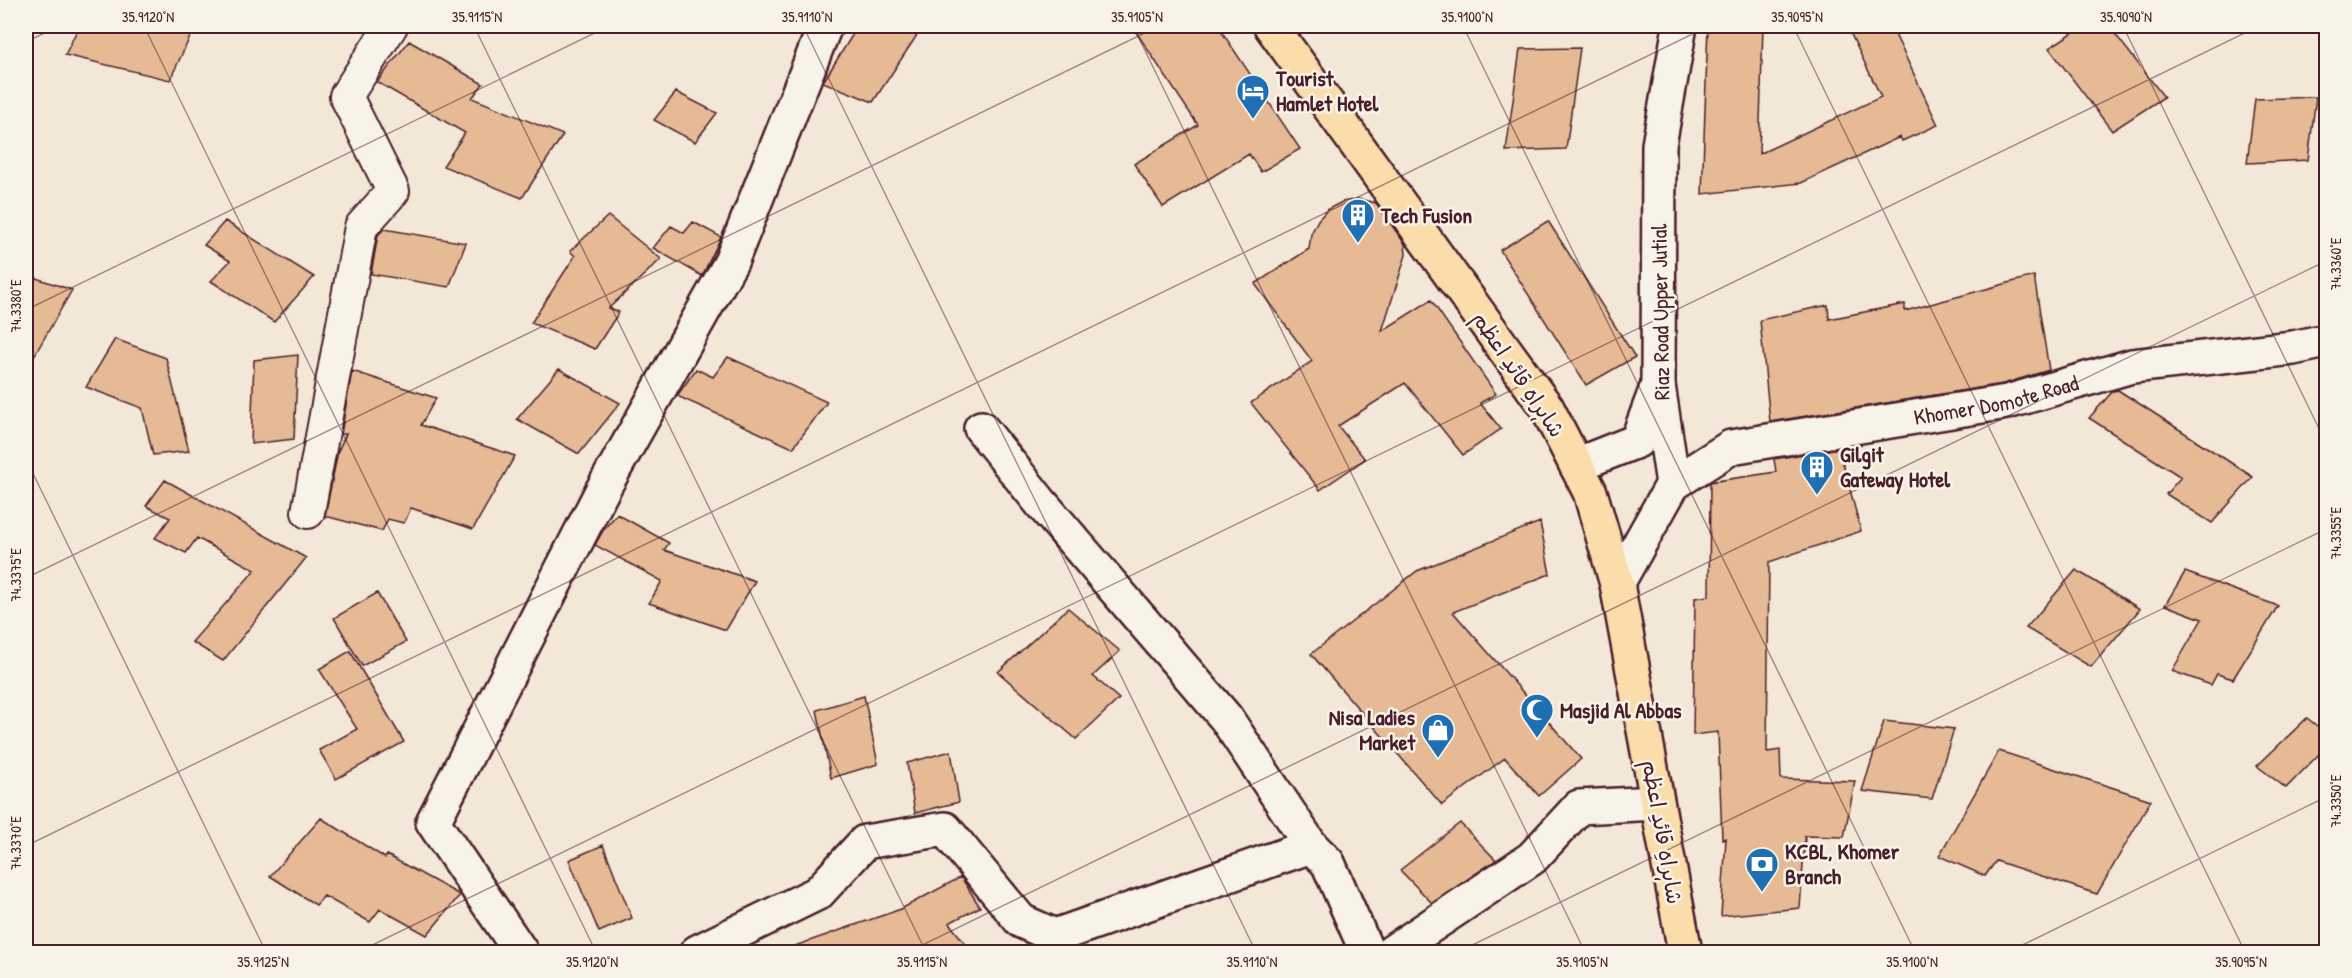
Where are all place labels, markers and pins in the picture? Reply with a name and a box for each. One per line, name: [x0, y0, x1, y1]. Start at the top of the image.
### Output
place label: Tourist Hamlet Hotel: [1275, 63, 1380, 118]
hotel icon: Tourist Hamlet Hotel: [1235, 73, 1271, 120]
building icon: Tech Fusion: [1340, 197, 1376, 244]
place label: Tech Fusion: [1380, 200, 1472, 230]
place label: Gilgit Gateway Hotel: [1840, 439, 1951, 495]
building icon: Gilgit Gateway Hotel: [1799, 449, 1835, 496]
mosque icon: Masjid Al Abbas: [1519, 692, 1555, 739]
place label: Masjid Al Abbas: [1560, 695, 1682, 725]
place label: Nisa Ladies Market: [1329, 702, 1416, 757]
shop icon: Nisa Ladies Market: [1420, 712, 1456, 759]
place label: KCBL, Khomer Branch: [1785, 836, 1900, 891]
bank icon: KCBL, Khomer Branch: [1744, 846, 1780, 893]

